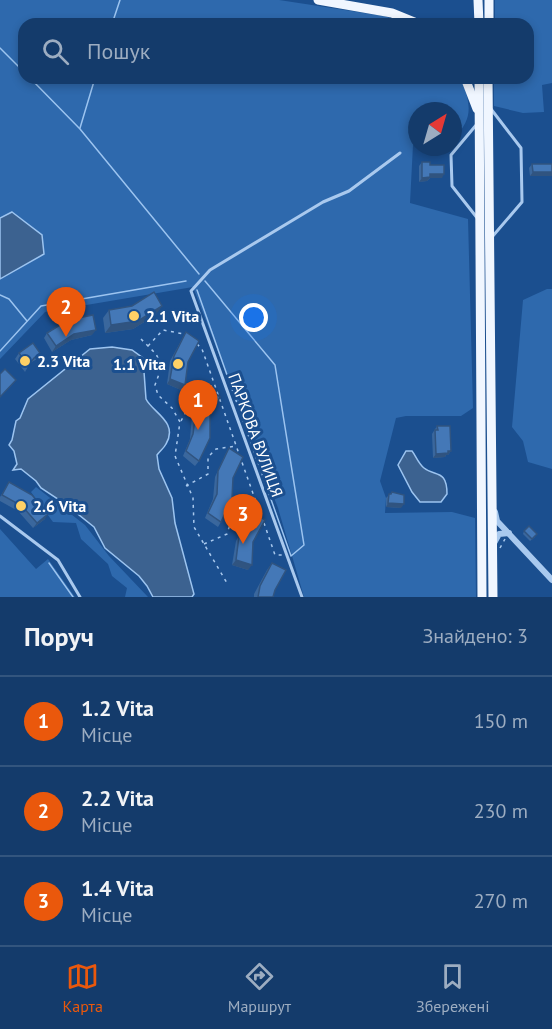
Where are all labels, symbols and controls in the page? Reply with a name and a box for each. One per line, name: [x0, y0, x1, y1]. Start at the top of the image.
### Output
search box: [18, 18, 534, 84]
icon: search: [39, 35, 72, 68]
text: Пошук: [87, 37, 150, 65]
north arrow: [408, 102, 462, 156]
pin: 2: [46, 288, 86, 337]
your location: [239, 303, 268, 332]
place label: 2.1 Vita: [146, 306, 199, 326]
marker: 2.1 Vita: [127, 309, 141, 323]
place label: 2.3 Vita: [37, 351, 90, 371]
marker: 2.3 Vita: [18, 354, 32, 368]
place label: 1.1 Vita: [113, 354, 166, 374]
marker: 1.1 Vita: [171, 357, 185, 371]
street label: ПАРКОВА ВУЛИЦЯ: [224, 370, 288, 500]
pin: 1: [178, 380, 218, 430]
pin: 3: [224, 494, 262, 544]
place label: 2.6 Vita: [33, 496, 86, 516]
marker: 2.6 Vita: [14, 499, 28, 513]
text: Поруч: [24, 620, 94, 653]
text: Знайдено: 3: [422, 623, 528, 649]
text: 1.2 Vita: [81, 694, 154, 722]
text: 1: [38, 708, 49, 734]
text: 150 m: [474, 708, 528, 734]
text: Місце: [81, 722, 132, 748]
text: 2.2 Vita: [81, 784, 154, 812]
text: 2: [38, 798, 49, 824]
text: 230 m: [474, 798, 528, 824]
text: Місце: [81, 812, 132, 838]
text: 1.4 Vita: [81, 874, 154, 902]
text: 3: [38, 888, 49, 914]
text: 270 m: [474, 888, 528, 914]
text: Місце: [81, 902, 132, 928]
tab: Карта: [62, 960, 103, 1016]
tab: Маршрут: [228, 960, 291, 1016]
tab: Збережені: [416, 960, 490, 1016]

